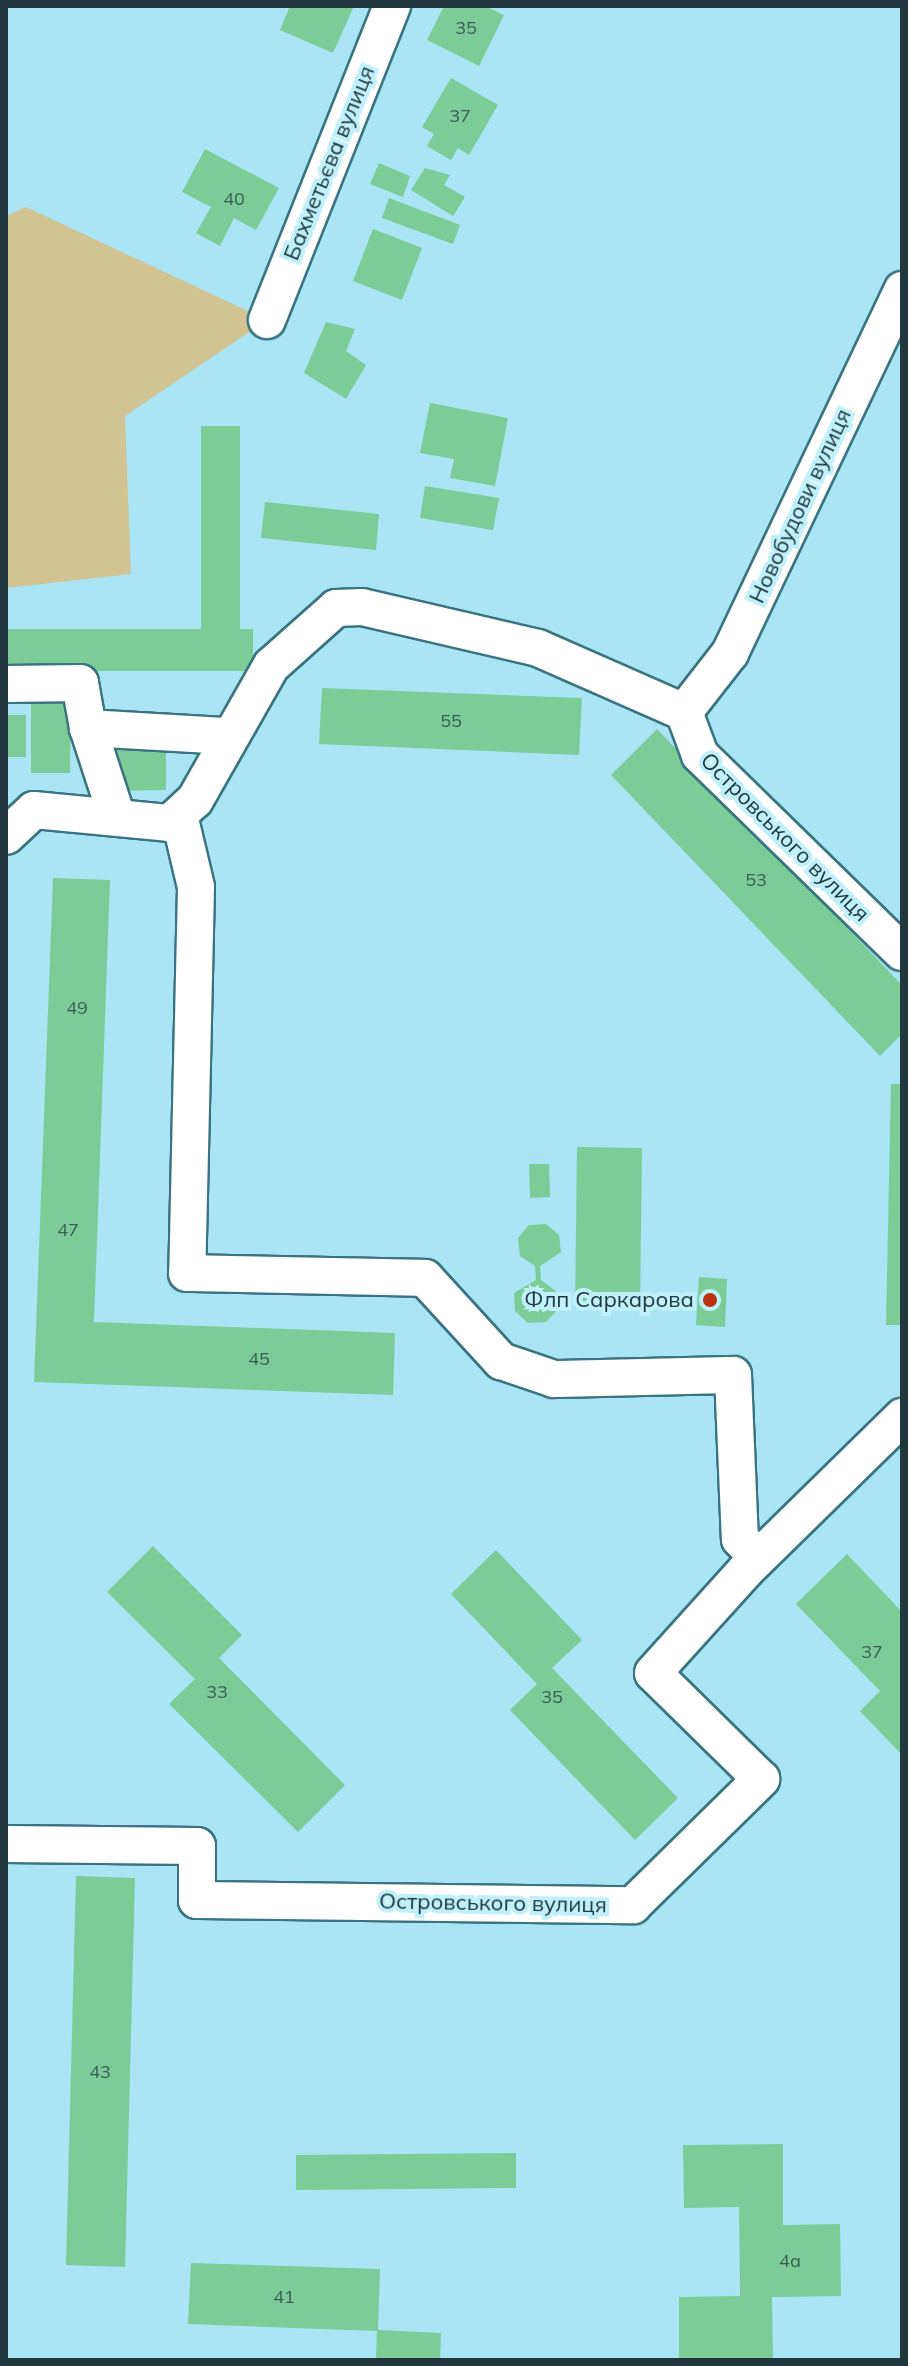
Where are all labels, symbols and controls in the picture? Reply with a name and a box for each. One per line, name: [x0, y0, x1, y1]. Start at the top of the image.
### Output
house number: 35: [455, 17, 477, 39]
street label: Бахметьєва вулиця: [278, 62, 380, 264]
house number: 37: [449, 105, 471, 127]
house number: 40: [223, 188, 245, 210]
street label: Новобудови вулиця: [743, 405, 857, 607]
house number: 55: [440, 710, 462, 732]
street label: Островського вулиця: [695, 747, 875, 927]
house number: 53: [745, 869, 767, 891]
house number: 49: [66, 997, 88, 1019]
house number: 47: [57, 1219, 79, 1241]
place label: Флп Саркарова: [524, 1287, 694, 1313]
marker: Флп Саркарова: [701, 1291, 719, 1309]
house number: 45: [248, 1348, 270, 1370]
house number: 37: [861, 1641, 883, 1663]
house number: 33: [206, 1681, 228, 1703]
house number: 35: [541, 1686, 563, 1708]
street label: Островського вулиця: [379, 1888, 607, 1918]
house number: 43: [89, 2061, 111, 2083]
house number: 4а: [779, 2250, 801, 2272]
house number: 41: [273, 2286, 295, 2308]

